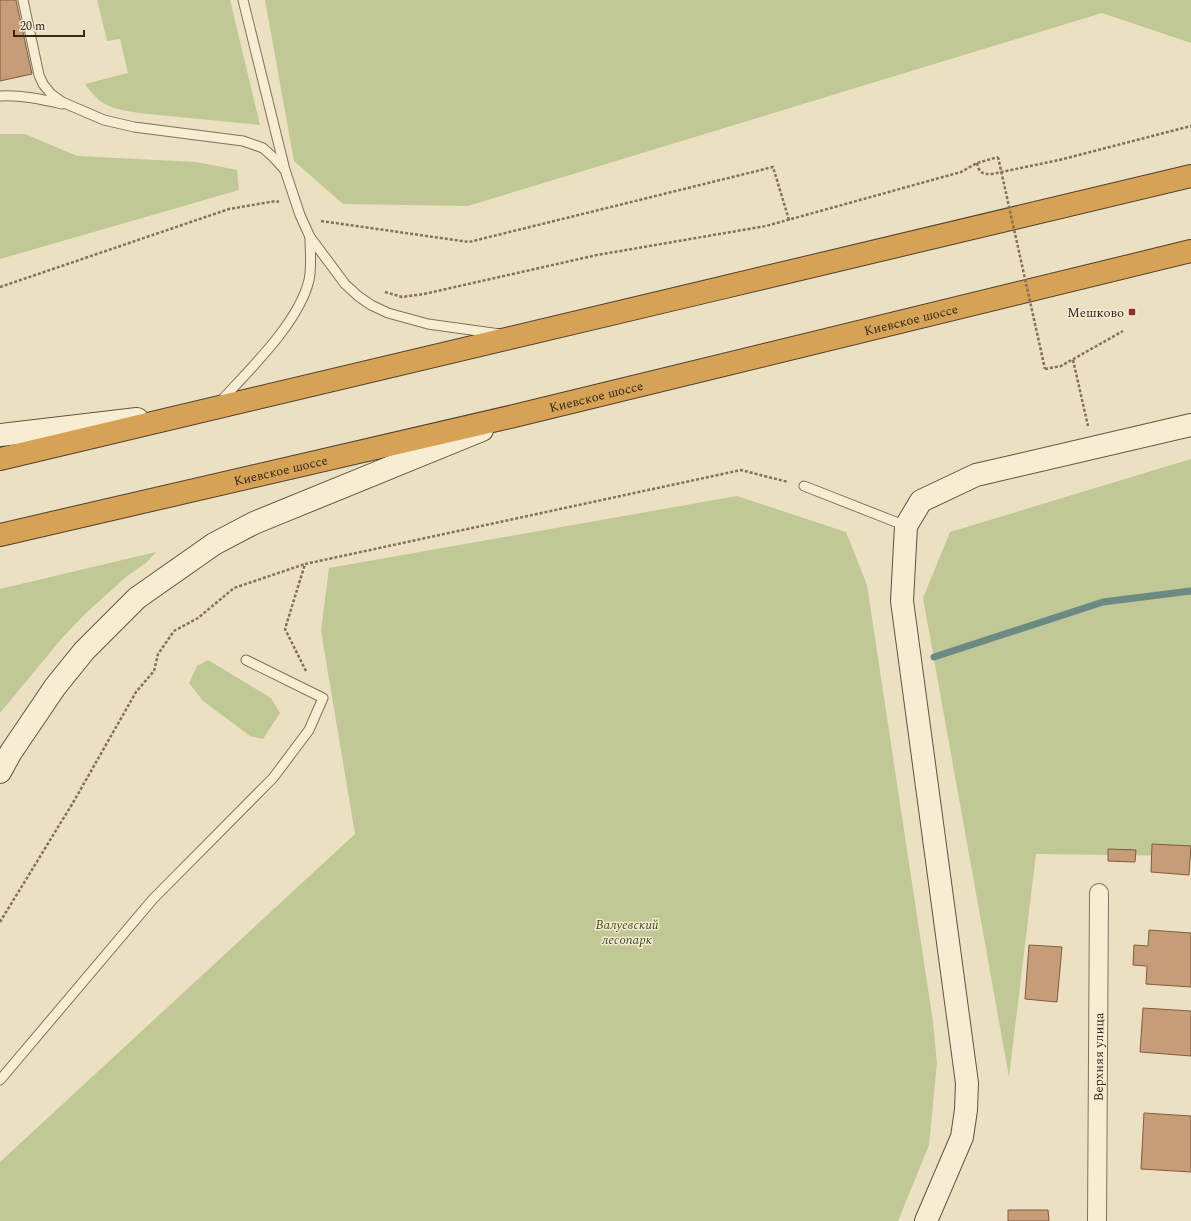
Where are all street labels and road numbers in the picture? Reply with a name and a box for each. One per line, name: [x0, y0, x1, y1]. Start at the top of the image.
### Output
street label: Киевское шоссе: [862, 299, 960, 341]
street label: Киевское шоссе: [547, 376, 645, 418]
street label: Киевское шоссе: [232, 450, 330, 492]
street label: Верхняя улица: [1089, 1012, 1109, 1101]

